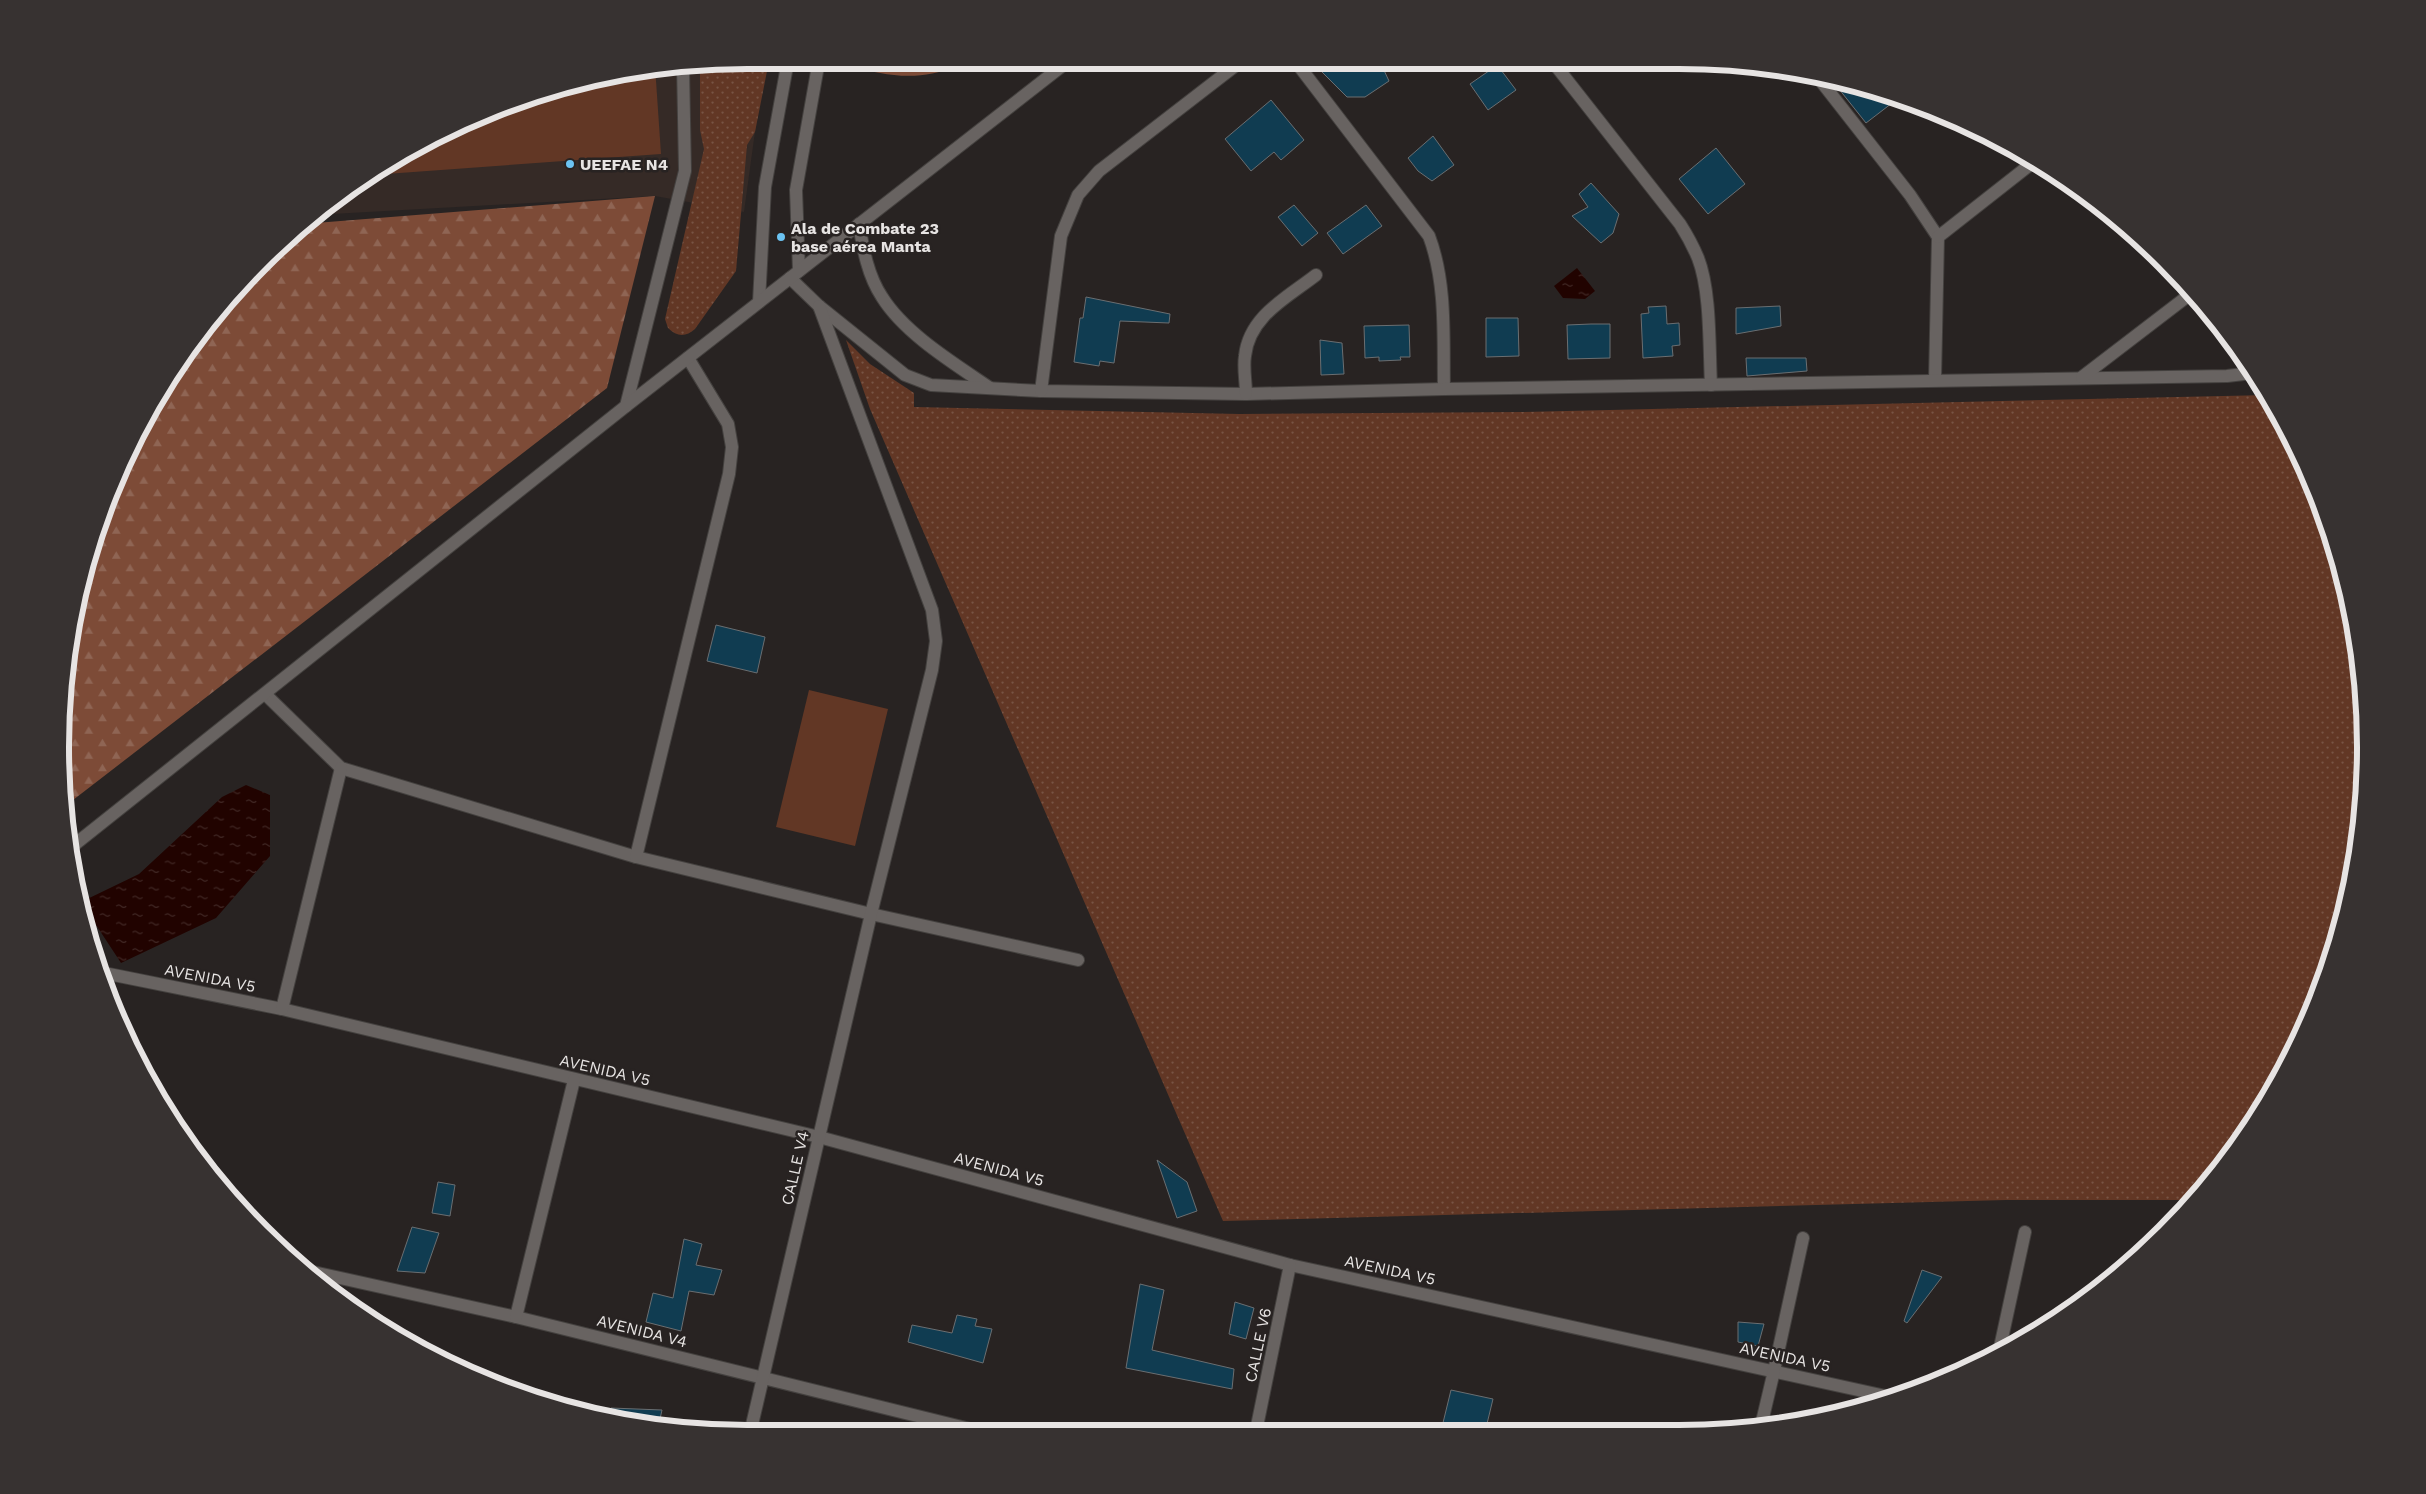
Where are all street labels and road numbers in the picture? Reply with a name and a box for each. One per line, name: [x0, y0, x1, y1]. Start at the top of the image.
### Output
street label: AVENIDA V5: [163, 960, 257, 996]
street label: AVENIDA V5: [558, 1050, 652, 1090]
street label: CALLE V4: [777, 1129, 813, 1207]
street label: AVENIDA V5: [952, 1148, 1046, 1190]
street label: AVENIDA V5: [1343, 1251, 1437, 1289]
street label: CALLE V6: [1241, 1306, 1275, 1384]
street label: AVENIDA V4: [595, 1311, 689, 1351]
street label: AVENIDA V5: [1738, 1338, 1832, 1376]

